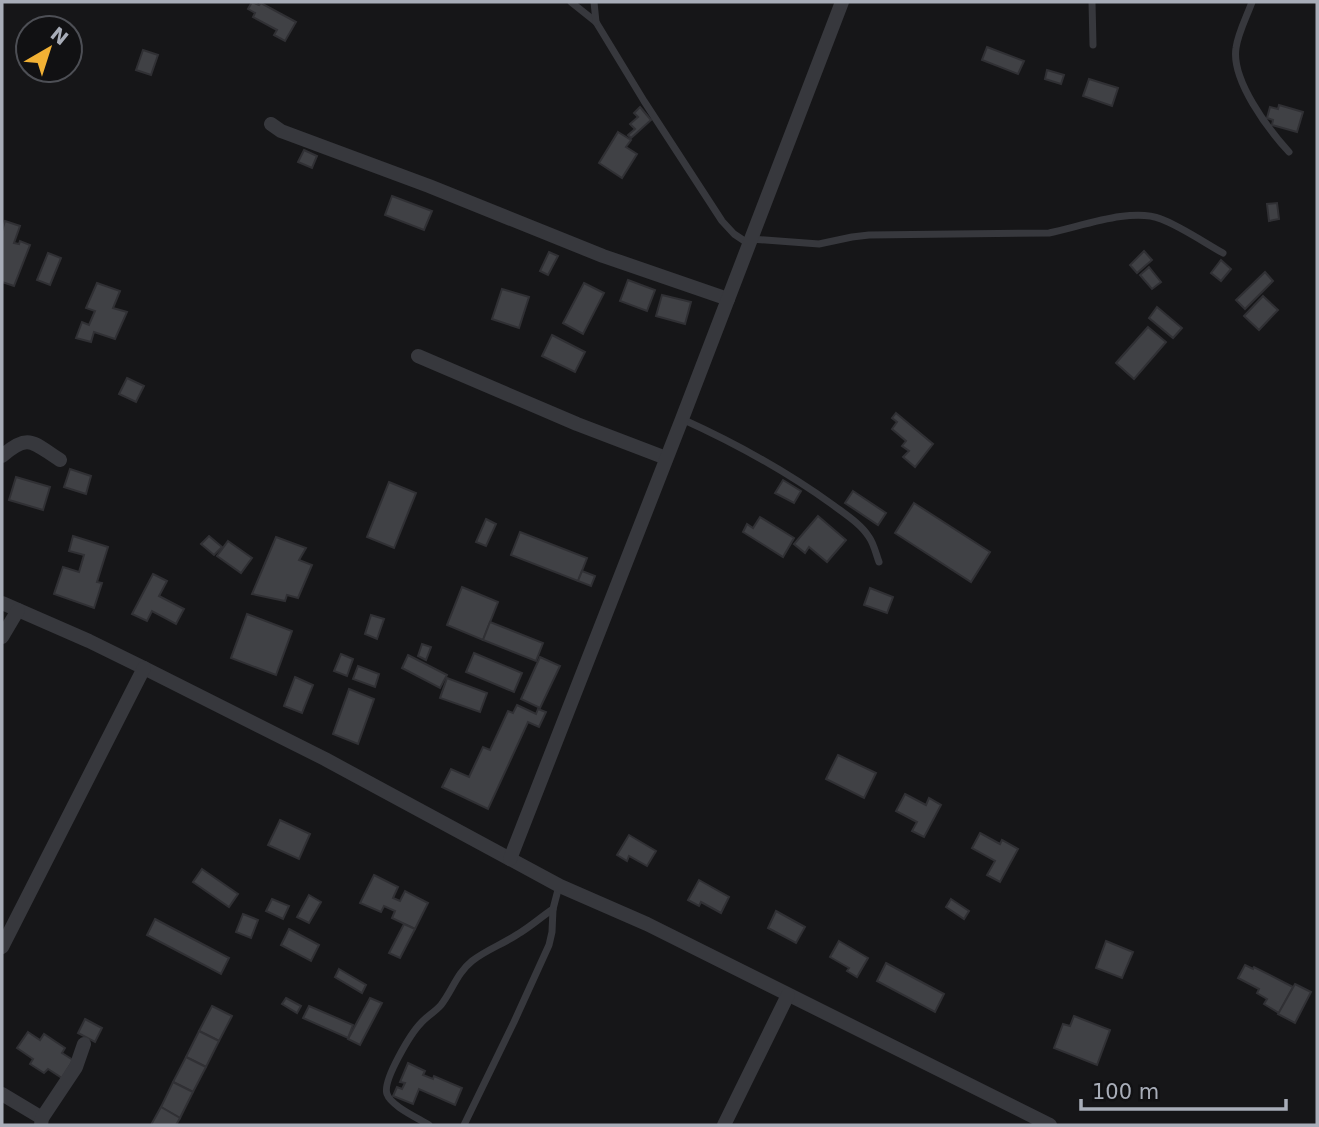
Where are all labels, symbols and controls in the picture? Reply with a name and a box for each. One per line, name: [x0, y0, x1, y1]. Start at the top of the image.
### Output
north arrow: [14, 14, 84, 84]
text: N: [47, 22, 73, 49]
scale bar: [1081, 1068, 1286, 1112]
text: 100 m: [1092, 1080, 1159, 1104]

